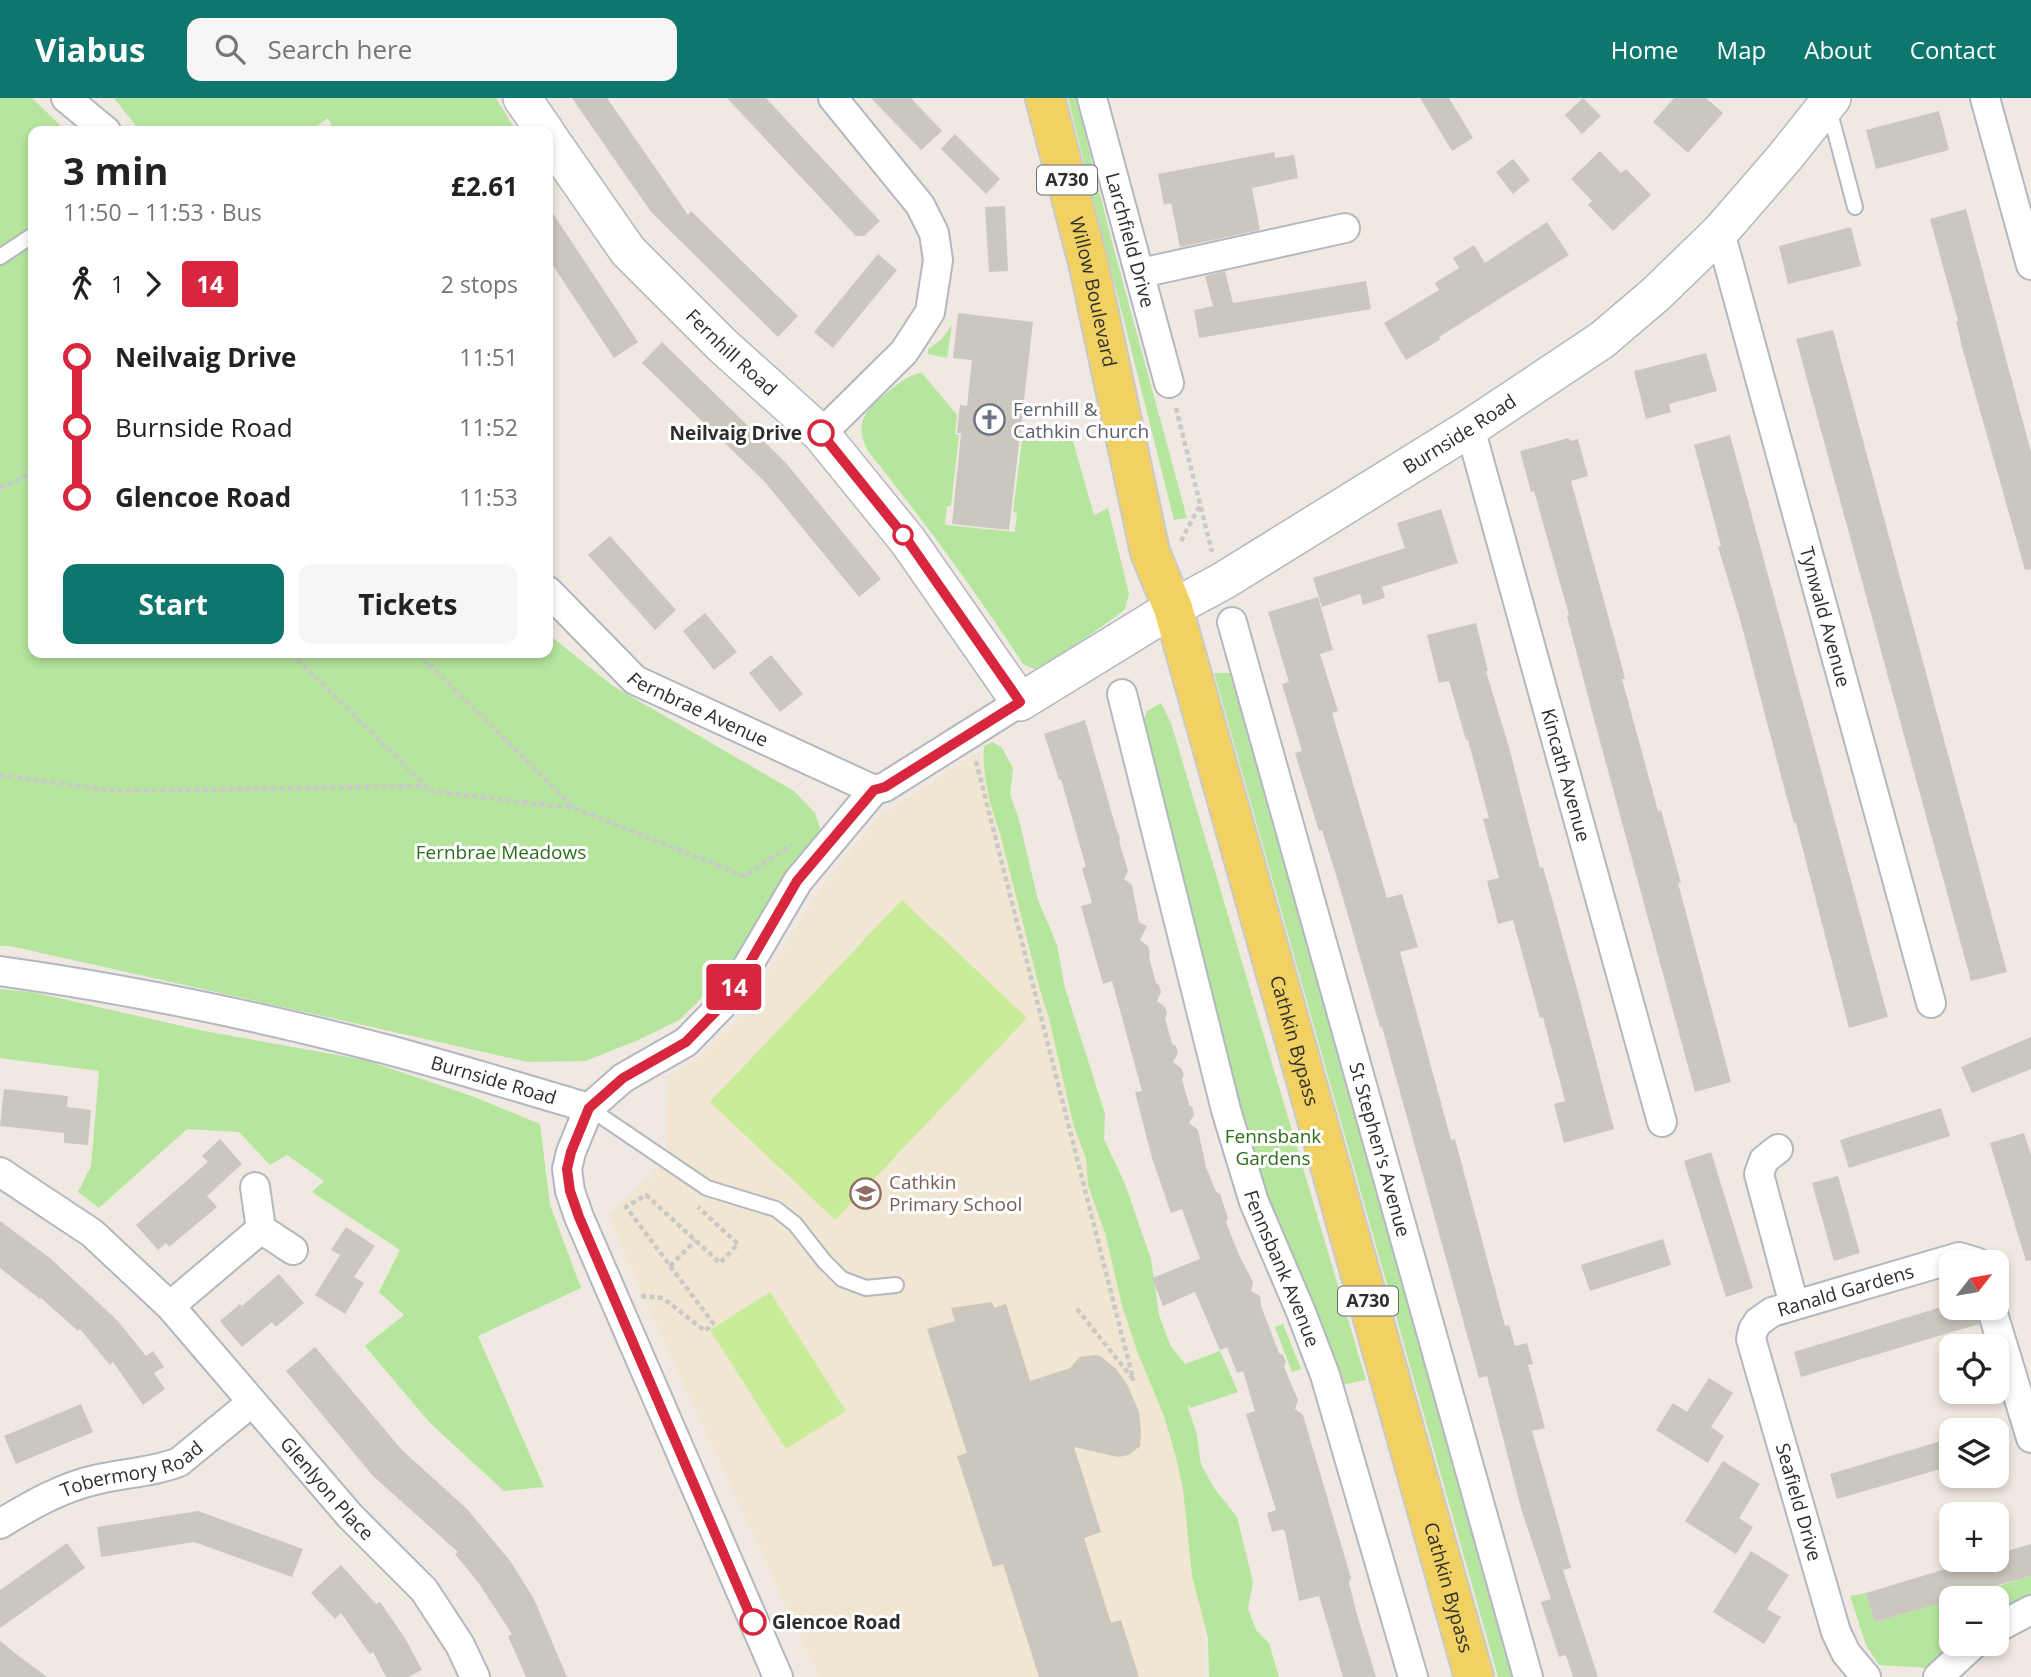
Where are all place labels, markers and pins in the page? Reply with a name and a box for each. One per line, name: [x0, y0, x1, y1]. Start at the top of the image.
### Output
place label: Fernhill & Cathkin Church: [1013, 396, 1149, 444]
church icon: Fernhill & Cathkin Church: [973, 403, 1007, 437]
place label: Neilvaig Drive: [669, 420, 802, 446]
marker: Neilvaig Drive: [808, 420, 834, 446]
unlabelled marker: [893, 525, 913, 545]
place label: Cathkin Primary School: [889, 1169, 1022, 1217]
school or university icon: Cathkin Primary School: [849, 1176, 883, 1210]
marker: Glencoe Road: [740, 1609, 766, 1635]
place label: Glencoe Road: [772, 1609, 901, 1635]

